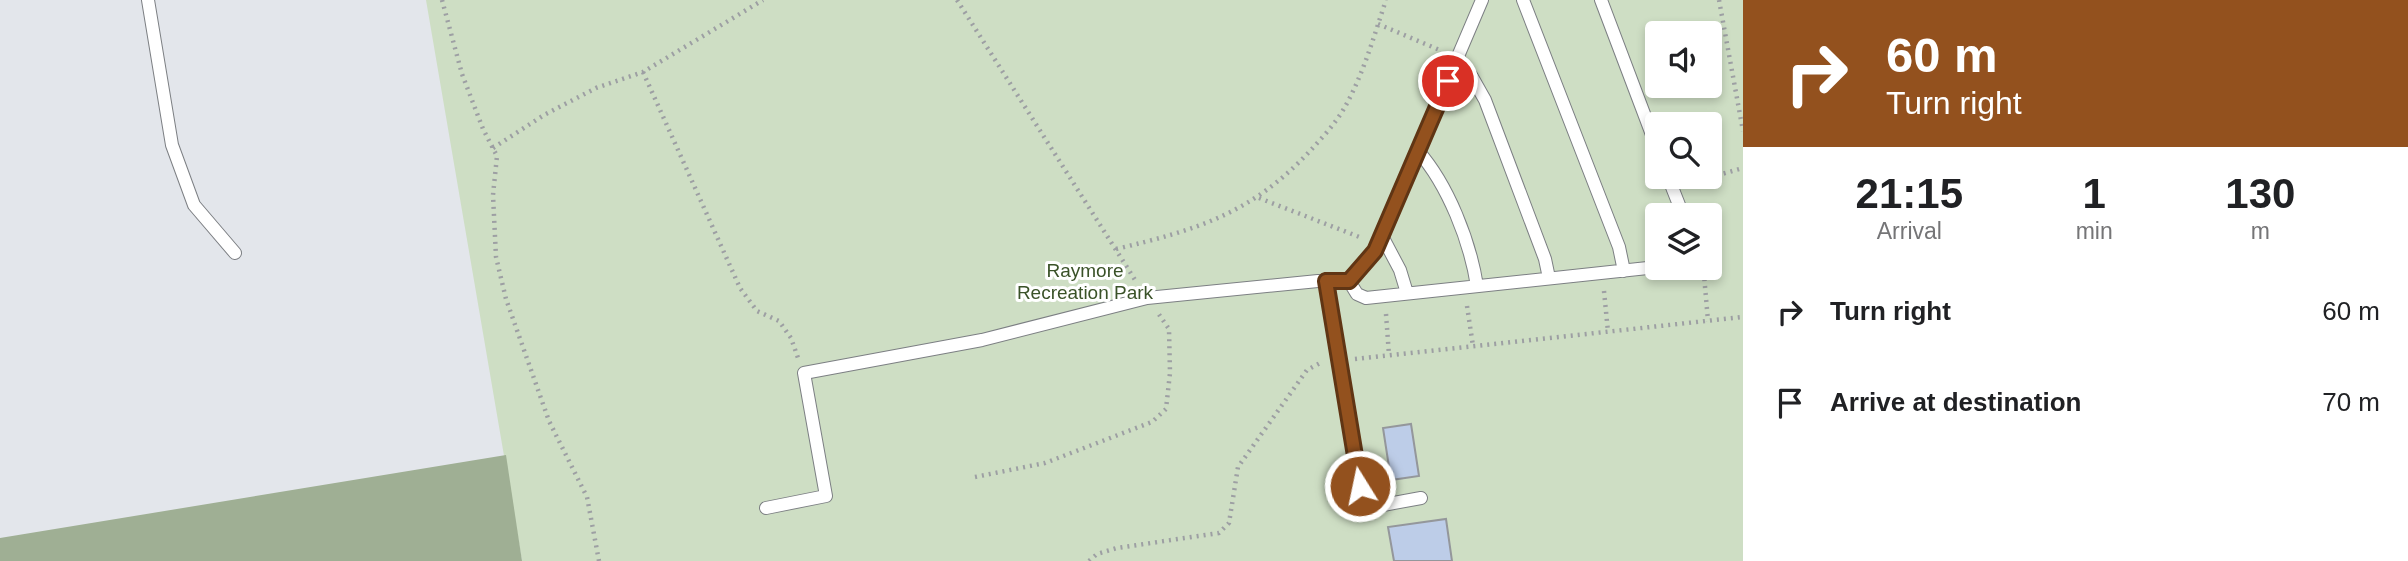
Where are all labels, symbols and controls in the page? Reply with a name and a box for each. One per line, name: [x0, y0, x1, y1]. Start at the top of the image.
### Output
map controls: [1645, 21, 1722, 280]
button: sound: [1645, 21, 1722, 98]
icon: right: [1771, 28, 1862, 119]
text: 60 m: [1886, 28, 1998, 82]
pin: [1418, 51, 1478, 111]
icon: arrive: [1429, 62, 1467, 100]
text: Turn right: [1886, 85, 2022, 121]
button: search: [1645, 112, 1722, 189]
text: 21:15: [1856, 170, 1963, 217]
text: 1: [2082, 170, 2106, 217]
text: 130: [2225, 170, 2295, 217]
button: layers: [1645, 203, 1722, 280]
text: Arrival: [1877, 218, 1942, 244]
text: min: [2076, 218, 2113, 244]
text: m: [2251, 218, 2270, 244]
park label: Raymore Recreation Park: [1017, 260, 1154, 303]
icon: right: [1771, 293, 1809, 331]
text: Turn right: [1830, 296, 1951, 326]
text: 60 m: [2322, 296, 2380, 326]
icon: arrive: [1771, 384, 1809, 422]
text: Arrive at destination: [1830, 387, 2081, 417]
text: 70 m: [2322, 387, 2380, 417]
position arrow: [1323, 449, 1397, 523]

